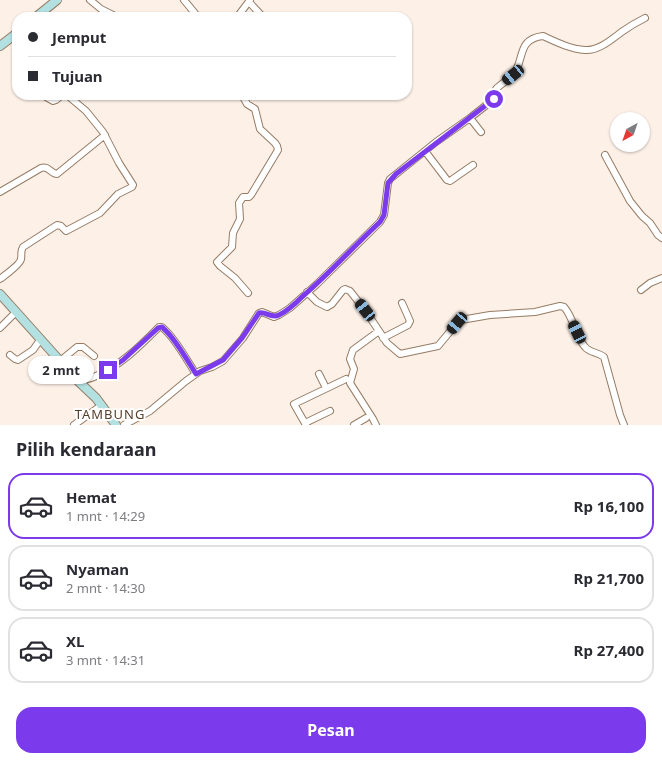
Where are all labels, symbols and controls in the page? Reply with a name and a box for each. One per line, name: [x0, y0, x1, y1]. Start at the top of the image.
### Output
text: Jemput: [52, 27, 106, 47]
car: [500, 63, 526, 87]
text: Tujuan: [52, 66, 103, 86]
route start: [485, 90, 503, 108]
north arrow: [610, 112, 650, 152]
map controls: [610, 112, 650, 152]
car: [353, 297, 377, 323]
car: [445, 310, 469, 336]
car: [566, 319, 588, 345]
callout: 2 mnt: [28, 356, 94, 384]
text: 2 mnt: [42, 361, 80, 379]
route end: [99, 361, 117, 379]
district label: TAMBUNG: [75, 405, 145, 423]
text: Pilih kendaraan: [16, 437, 156, 461]
text: Hemat: [66, 487, 117, 507]
icon: car: [18, 488, 54, 524]
text: Rp 16,100: [574, 496, 644, 516]
text: 1 mnt · 14:29: [66, 507, 145, 525]
text: Nyaman: [66, 559, 129, 579]
icon: car: [18, 560, 54, 596]
text: Rp 21,700: [574, 568, 644, 588]
text: 2 mnt · 14:30: [66, 579, 145, 597]
text: XL: [66, 631, 84, 651]
icon: car: [18, 632, 54, 668]
text: Rp 27,400: [574, 640, 644, 660]
text: 3 mnt · 14:31: [66, 651, 145, 669]
button: Pesan: [16, 707, 646, 753]

